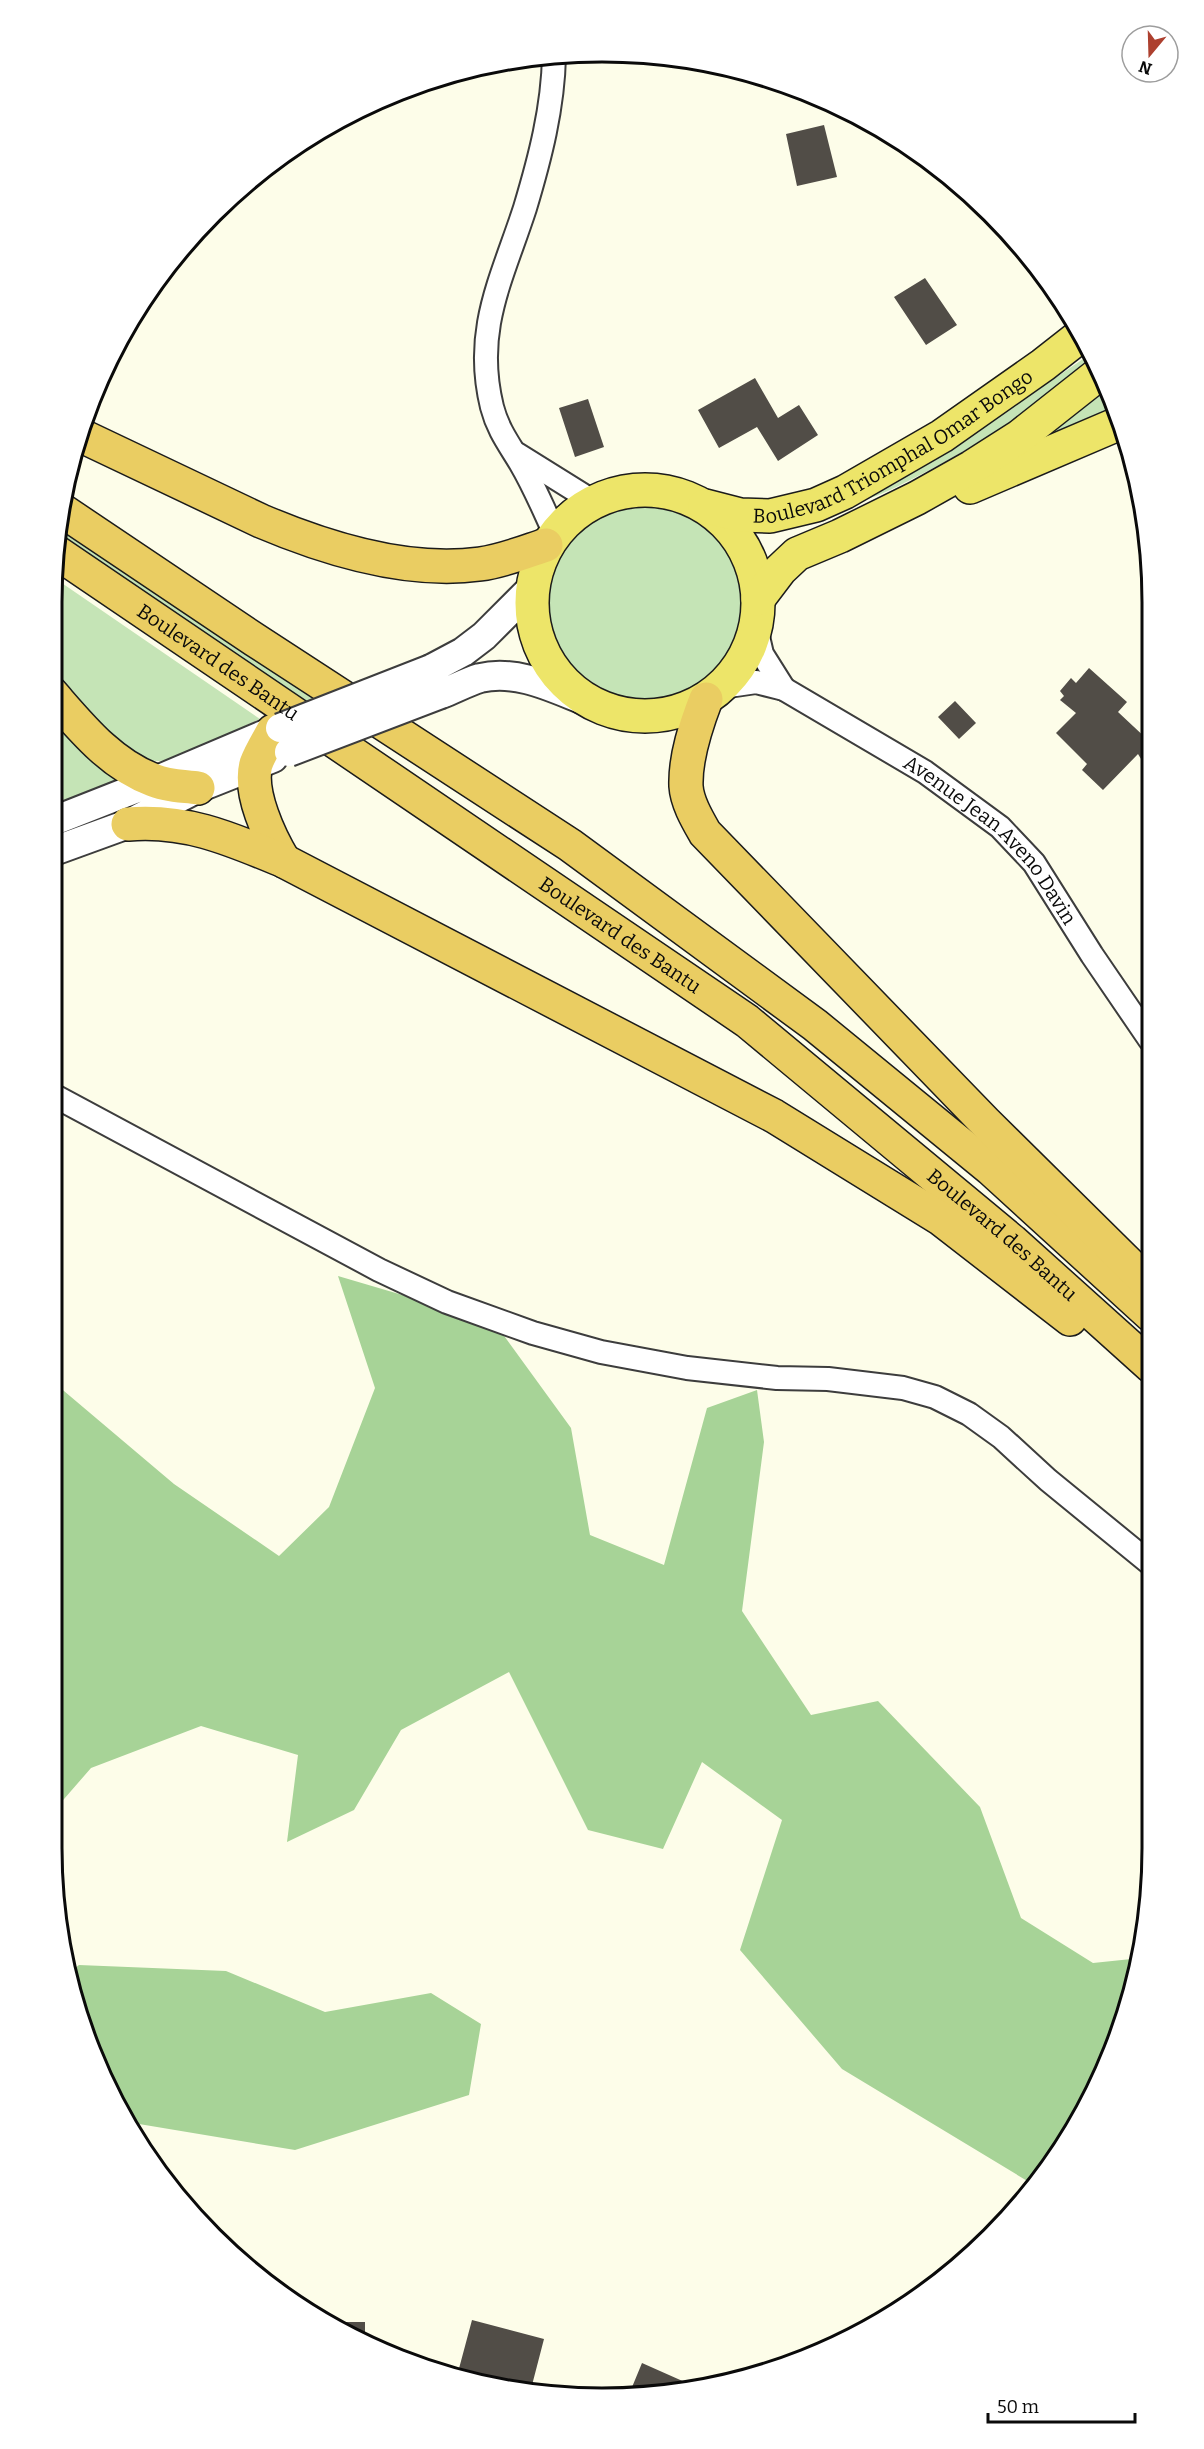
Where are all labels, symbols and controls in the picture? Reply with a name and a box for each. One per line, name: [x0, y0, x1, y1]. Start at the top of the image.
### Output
north arrow: [1120, 24, 1180, 84]
text: N: [1136, 57, 1154, 79]
street label: Boulevard Triomphal Omar Bongo: [752, 364, 1037, 529]
street label: Boulevard des Bantu: [133, 599, 304, 725]
street label: Avenue Jean Aveno Davin: [900, 750, 1082, 929]
street label: Boulevard des Bantu: [535, 872, 706, 998]
street label: Boulevard des Bantu: [922, 1164, 1082, 1306]
scale bar: [988, 2386, 1135, 2424]
text: 50 m: [997, 2396, 1039, 2418]

